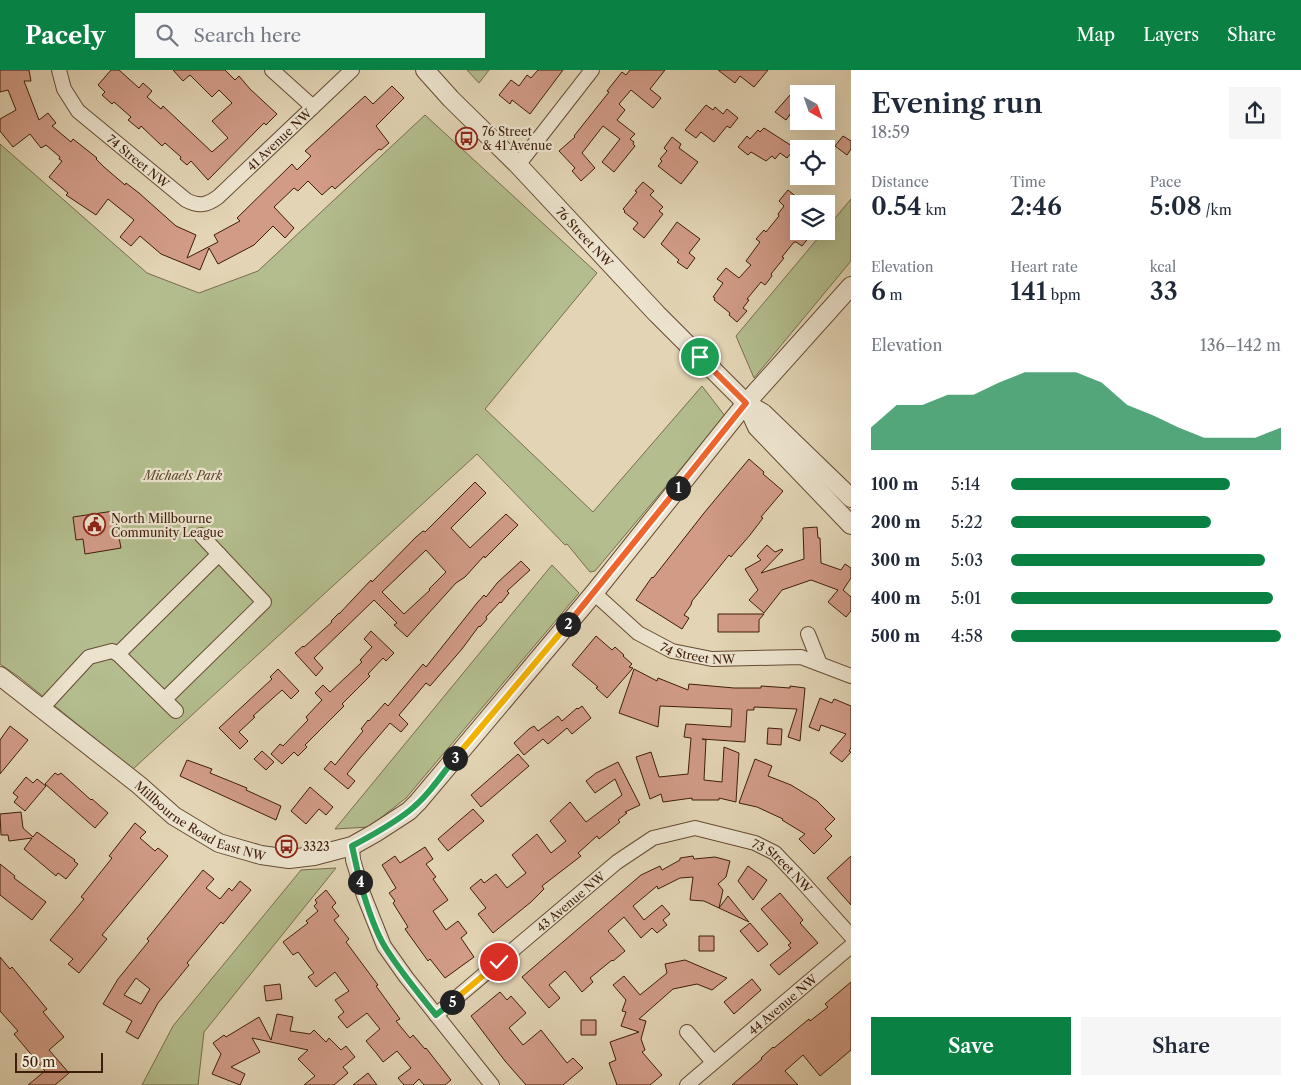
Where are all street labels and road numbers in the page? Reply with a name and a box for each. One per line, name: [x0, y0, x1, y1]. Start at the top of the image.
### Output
street label: 41 Avenue NW: [243, 104, 315, 174]
street label: 74 Street NW: [104, 131, 173, 191]
street label: 76 Street NW: [553, 204, 617, 270]
street label: 74 Street NW: [658, 639, 736, 666]
street label: Millbourne Road East NW: [132, 777, 268, 864]
street label: 73 Street NW: [750, 835, 816, 896]
street label: 43 Avenue NW: [533, 868, 608, 935]
street label: 44 Avenue NW: [745, 970, 820, 1038]

